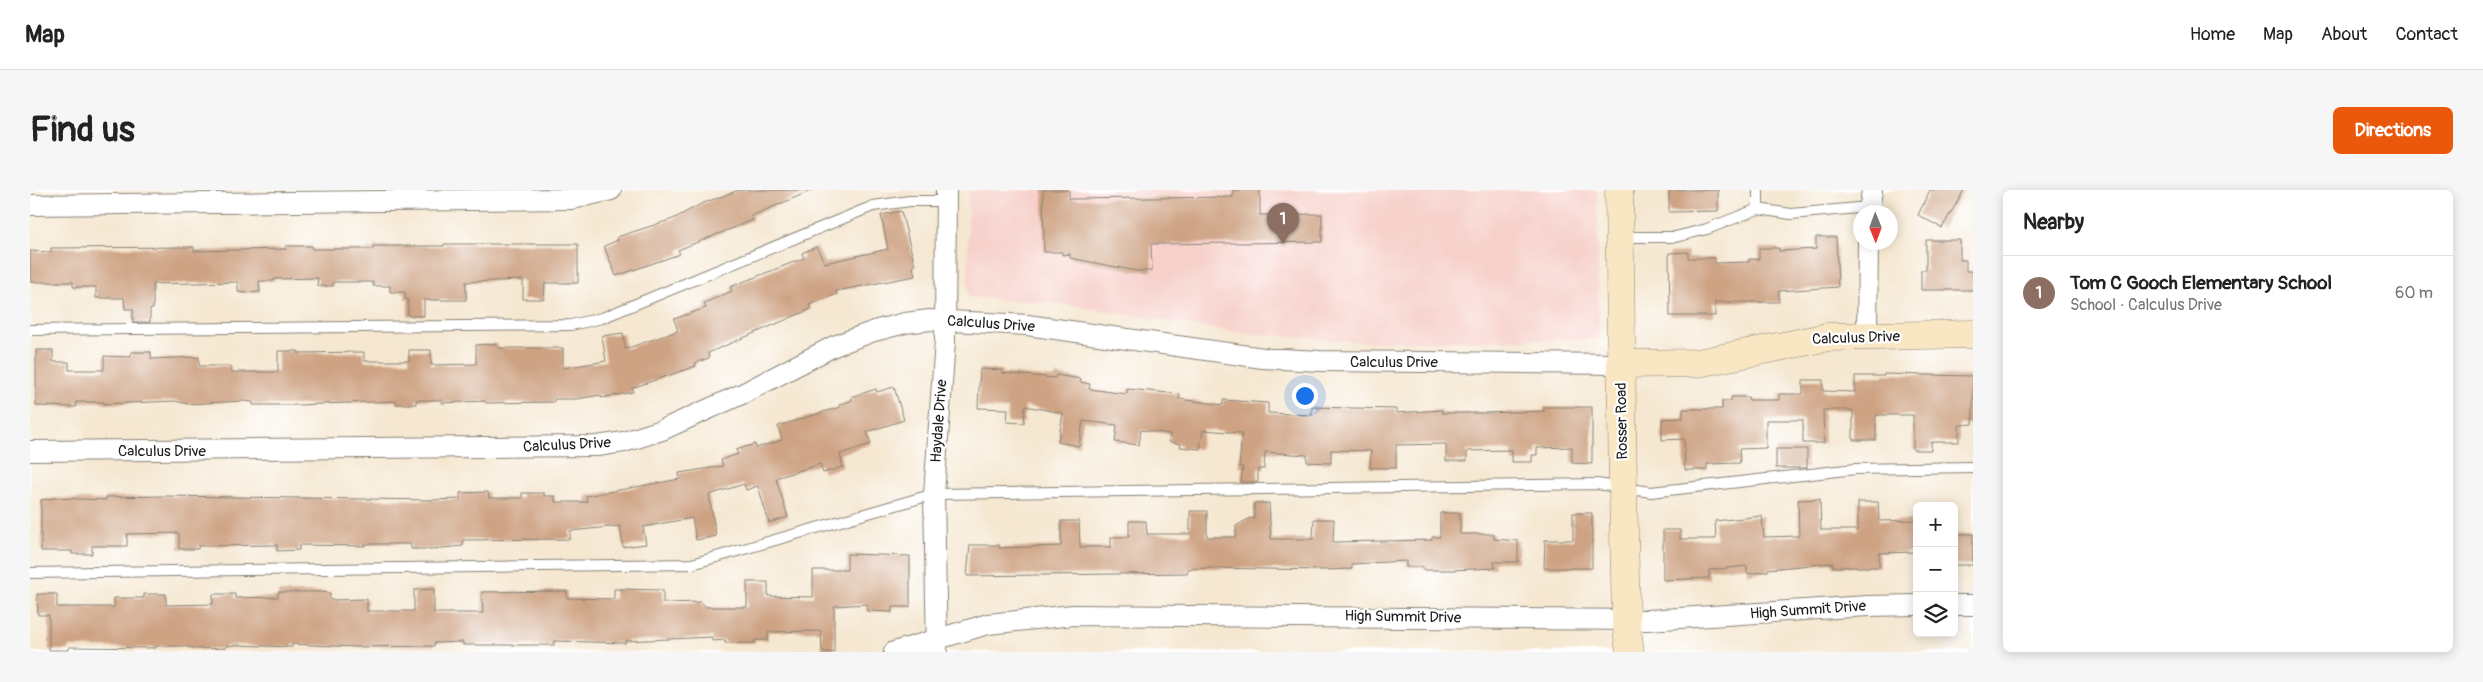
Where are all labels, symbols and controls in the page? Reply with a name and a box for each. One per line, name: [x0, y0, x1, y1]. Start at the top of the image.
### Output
text: Map: [25, 20, 65, 49]
text: Home: [2190, 23, 2235, 46]
text: Map: [2263, 23, 2293, 46]
text: About: [2321, 23, 2367, 46]
text: Contact: [2395, 23, 2458, 46]
button: Directions: [2333, 107, 2453, 154]
text: Find us: [30, 108, 135, 152]
pin: 1: [1267, 203, 1299, 244]
north arrow: [1853, 205, 1898, 250]
text: Nearby: [2023, 209, 2084, 236]
text: Tom C Gooch Elementary School: [2070, 271, 2332, 295]
text: 1: [2036, 283, 2042, 303]
text: 60 m: [2395, 283, 2433, 303]
text: School · Calculus Drive: [2070, 295, 2222, 315]
street label: Calculus Drive: [946, 311, 1036, 337]
street label: Calculus Drive: [1812, 327, 1901, 349]
street label: Calculus Drive: [1350, 353, 1439, 372]
street label: Haydale Drive: [927, 378, 951, 463]
street label: Rosser Road: [1612, 382, 1632, 460]
your location: [1292, 383, 1318, 409]
street label: Calculus Drive: [523, 433, 612, 457]
street label: Calculus Drive: [118, 442, 207, 461]
map controls: [1913, 502, 1958, 637]
button: +: [1913, 502, 1958, 547]
button: −: [1913, 547, 1958, 592]
button: layers: [1913, 592, 1958, 637]
street label: High Summit Drive: [1749, 596, 1867, 624]
street label: High Summit Drive: [1345, 606, 1462, 628]

